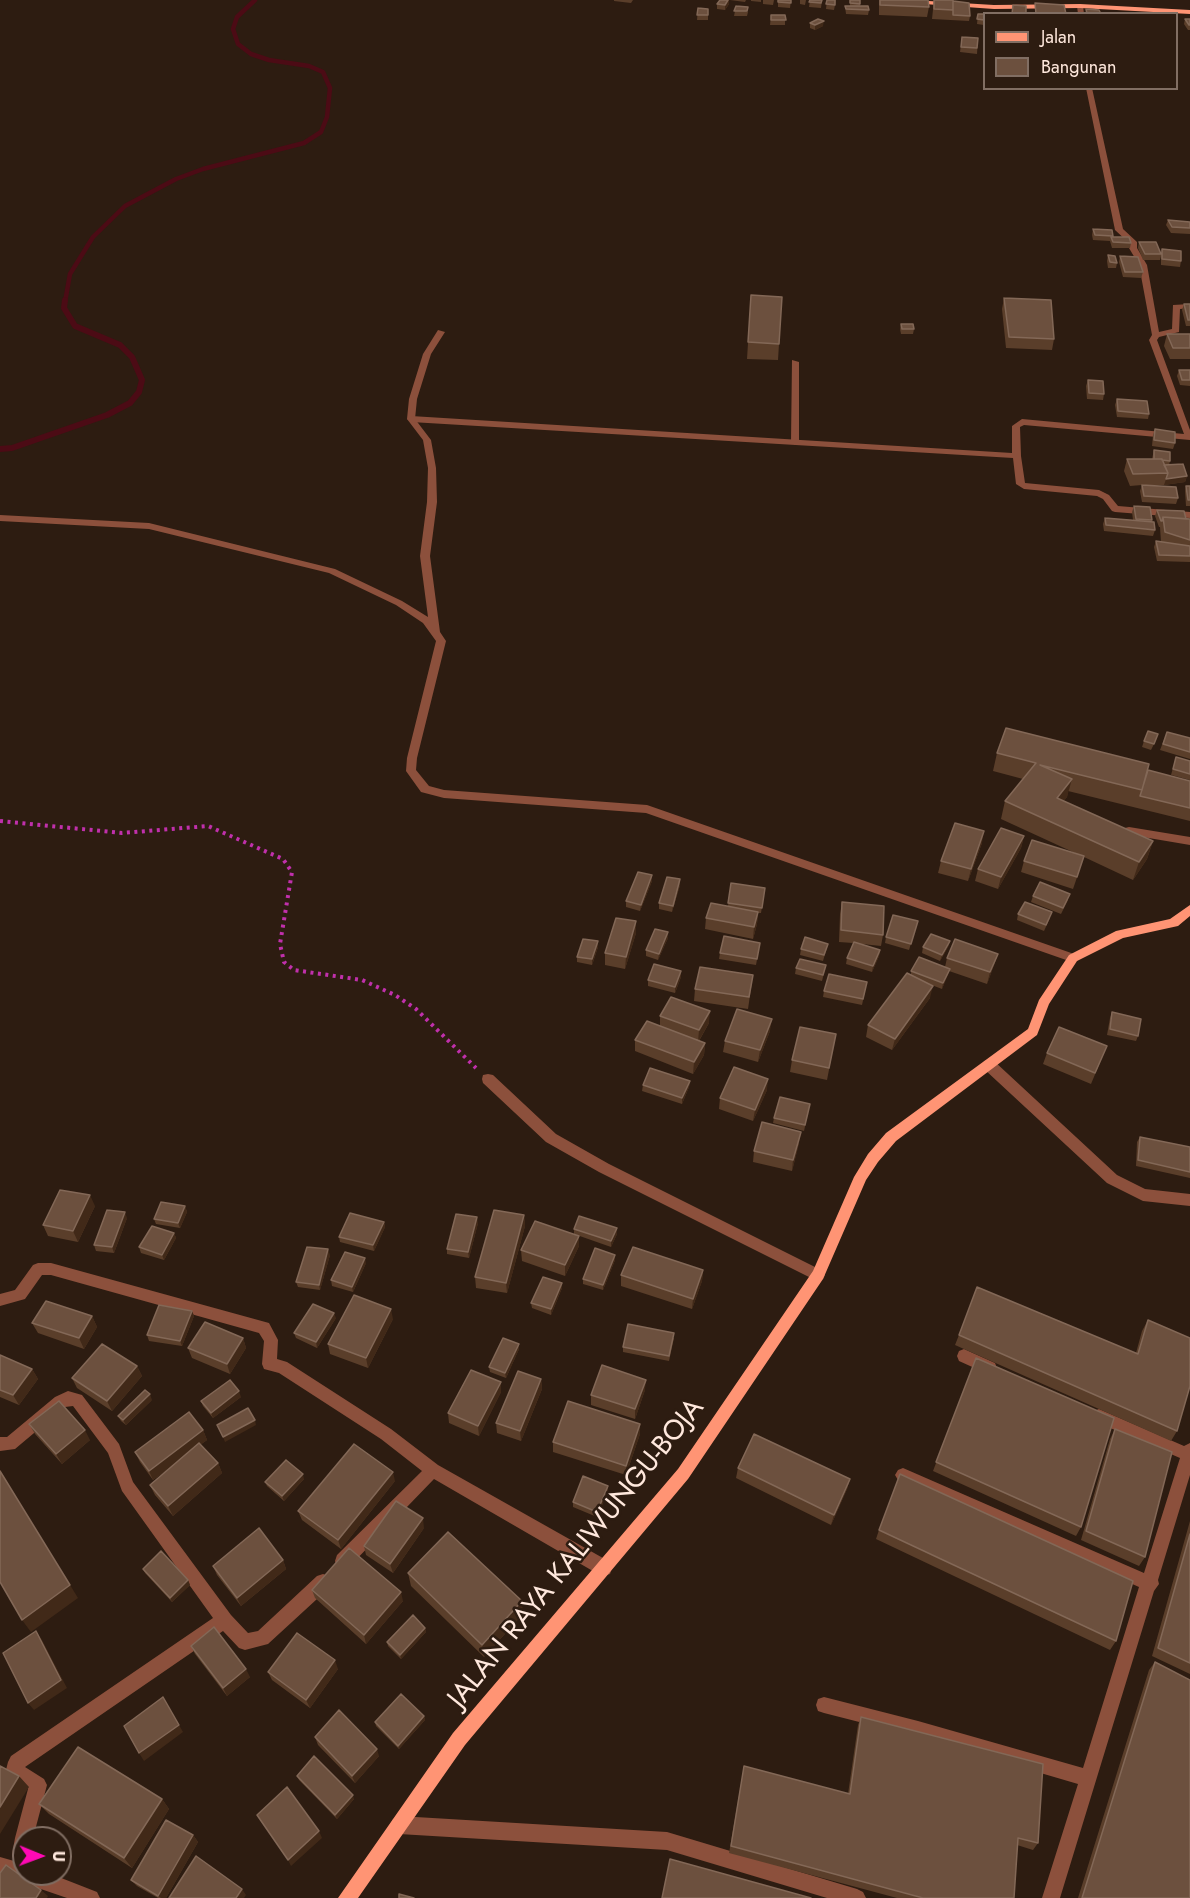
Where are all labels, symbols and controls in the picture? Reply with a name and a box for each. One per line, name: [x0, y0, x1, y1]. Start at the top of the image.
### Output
legend: [983, 12, 1178, 90]
text: Jalan: [1041, 24, 1076, 50]
text: Bangunan: [1041, 54, 1116, 80]
street label: JALAN RAYA KALIWUNGU-BOJA: [442, 1393, 712, 1715]
north arrow: [12, 1826, 72, 1886]
text: U: [47, 1850, 70, 1862]

